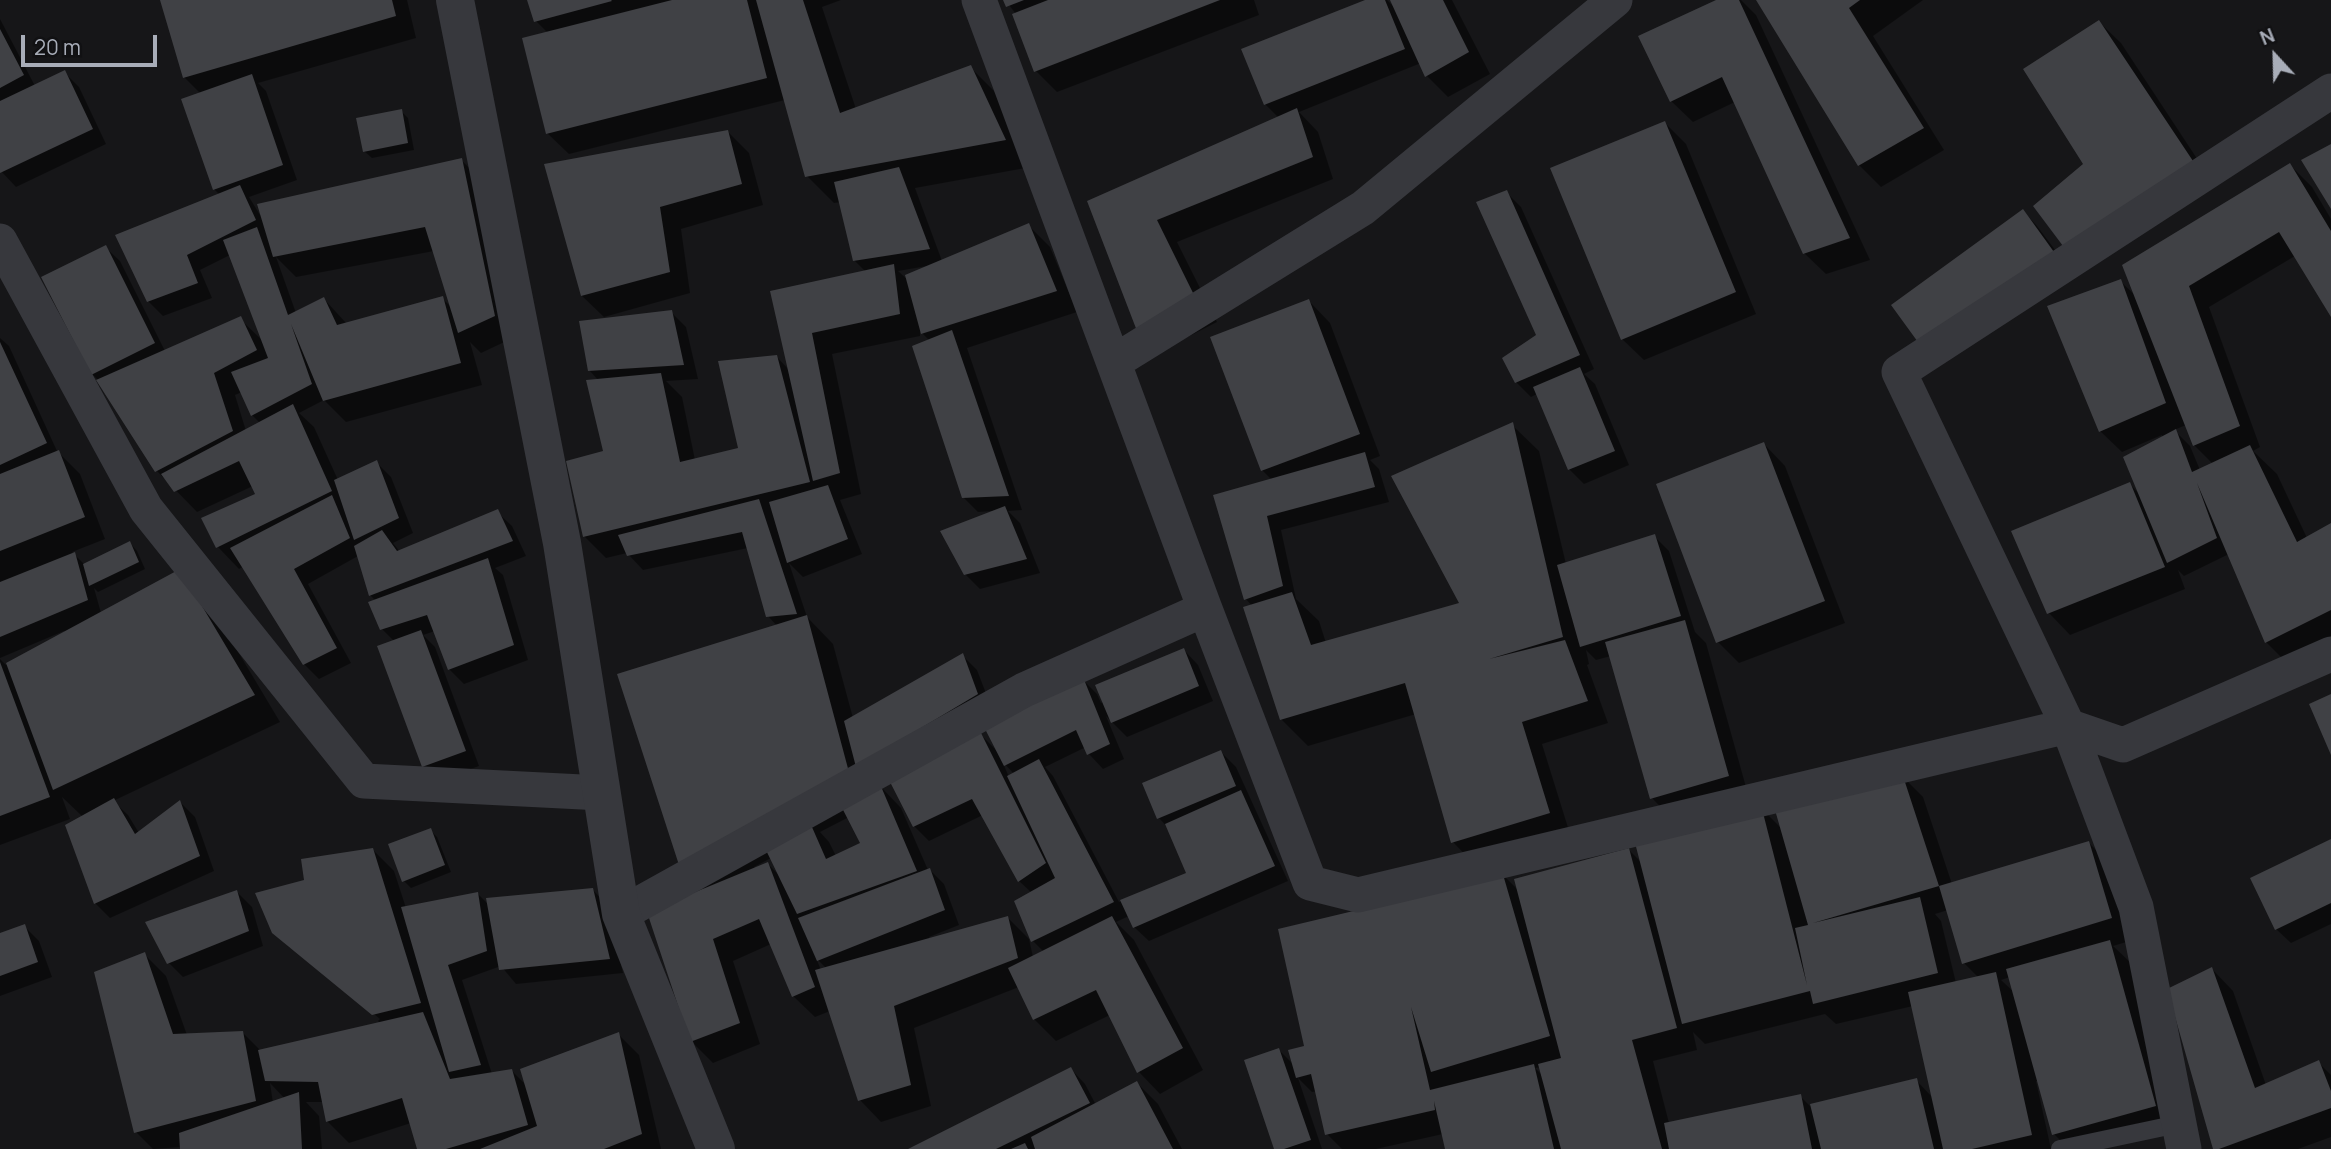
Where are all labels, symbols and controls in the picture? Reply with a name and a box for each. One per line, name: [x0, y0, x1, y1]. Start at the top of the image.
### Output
scale bar: [24, 21, 161, 65]
north arrow: [2240, 21, 2310, 91]
text: N: [2256, 22, 2278, 51]
text: 20 m: [34, 33, 81, 61]

